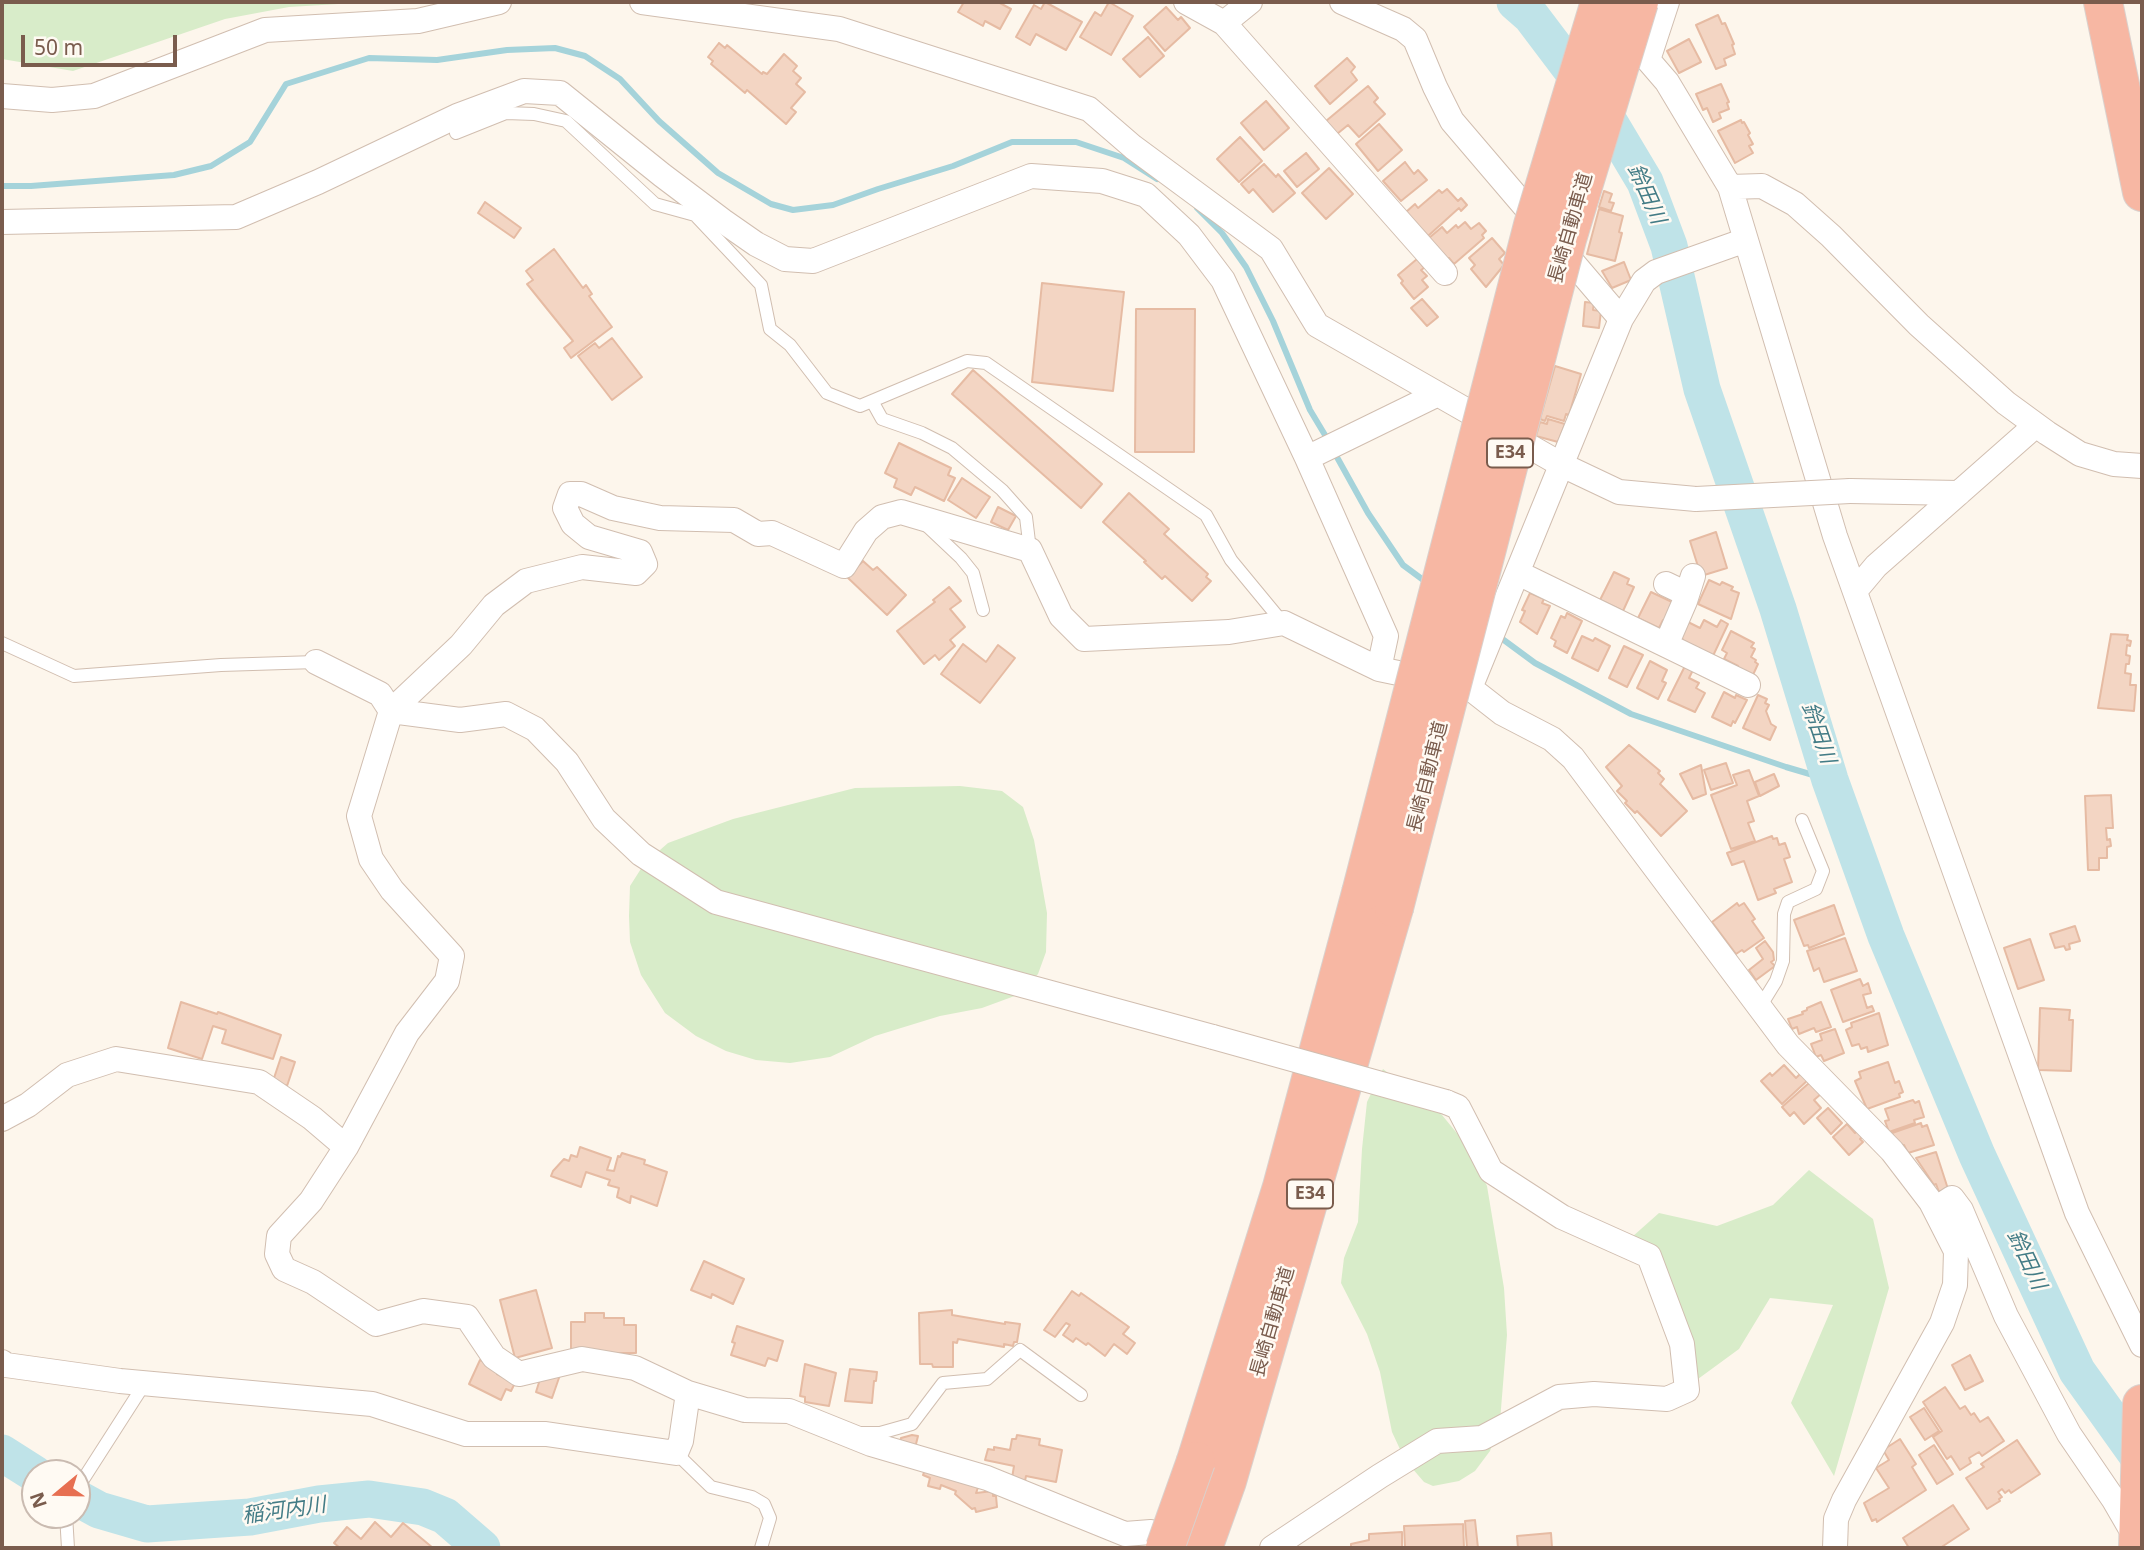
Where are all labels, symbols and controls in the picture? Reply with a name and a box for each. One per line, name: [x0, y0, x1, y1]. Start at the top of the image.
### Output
scale bar: [24, 21, 180, 65]
text: 50 m: [34, 33, 83, 61]
water label: 鈴田川: [1622, 160, 1670, 228]
street label: 長崎自動車道: [1544, 170, 1598, 286]
road number: E34: [1487, 438, 1533, 467]
water label: 鈴田川: [1796, 699, 1840, 767]
street label: 長崎自動車道: [1403, 719, 1453, 835]
road number: E34: [1287, 1180, 1333, 1209]
water label: 鈴田川: [2001, 1226, 2051, 1294]
street label: 長崎自動車道: [1246, 1264, 1300, 1380]
north arrow: [21, 1459, 91, 1529]
text: N: [23, 1489, 53, 1512]
water label: 稲河内川: [241, 1493, 327, 1529]

